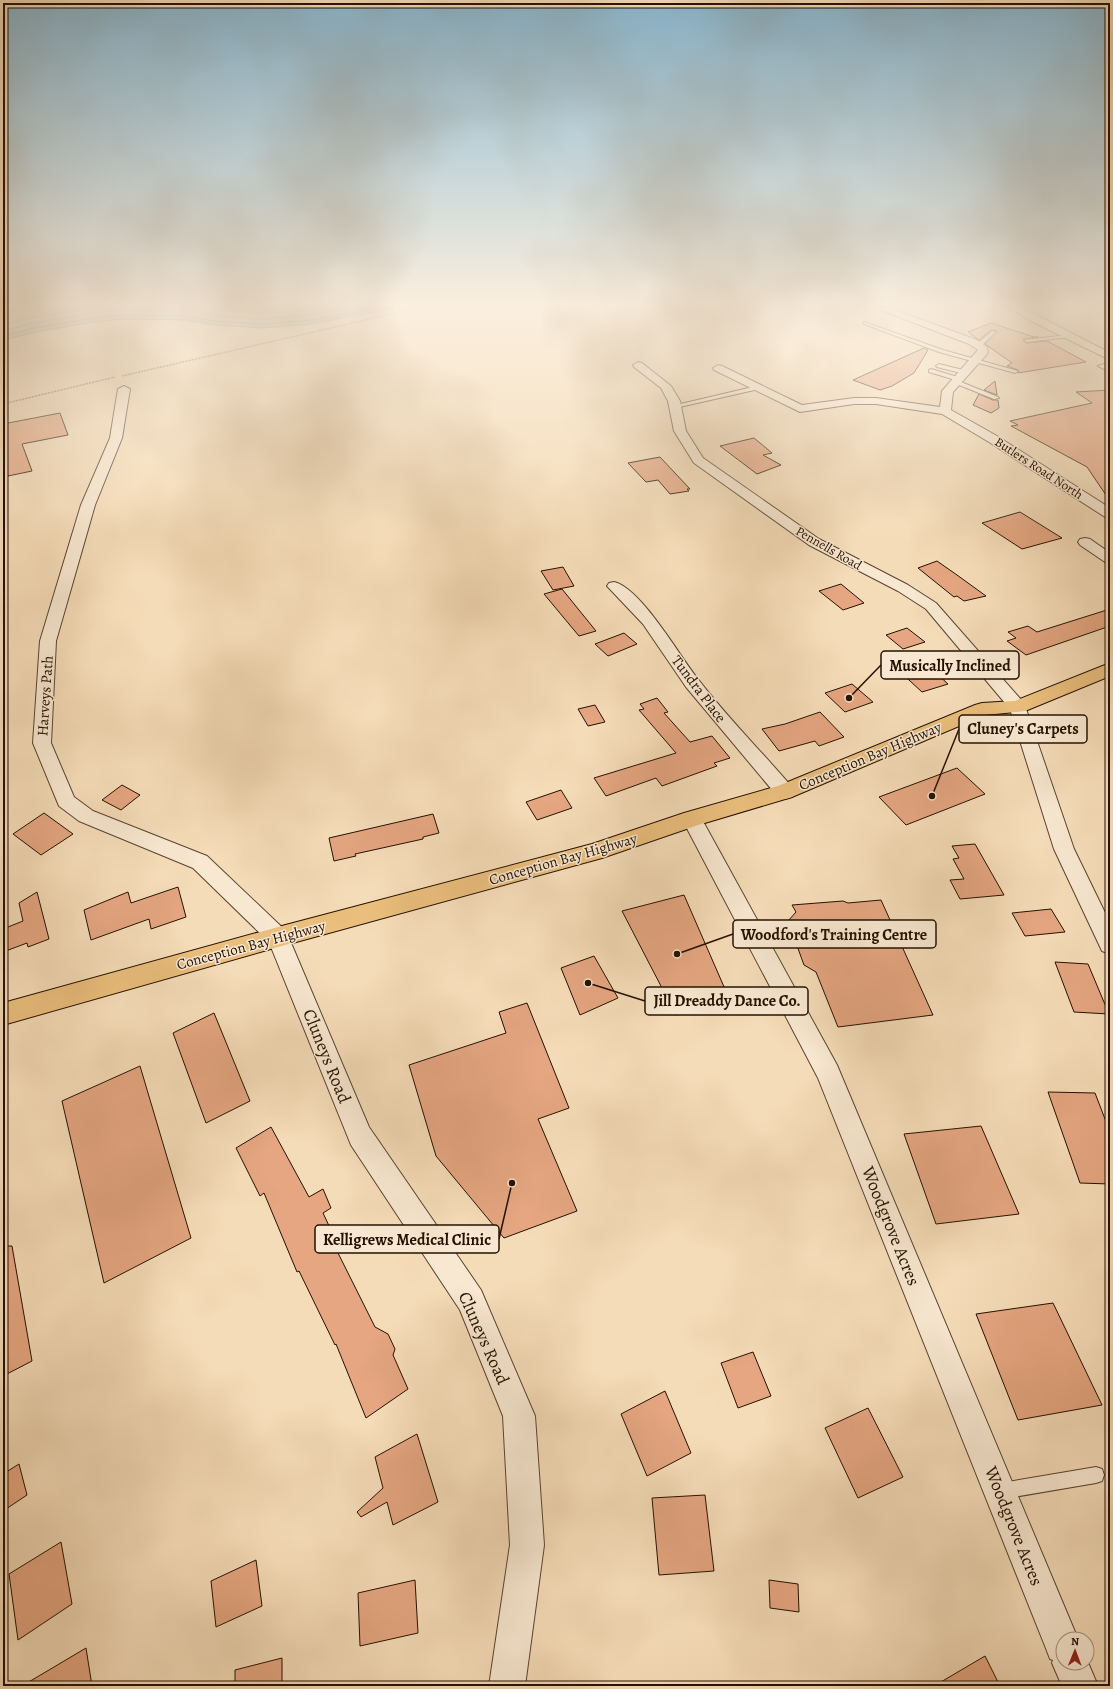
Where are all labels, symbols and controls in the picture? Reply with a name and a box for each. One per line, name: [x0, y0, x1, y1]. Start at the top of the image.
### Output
street label: Butlers Road North: [991, 433, 1087, 503]
street label: Pennells Road: [793, 522, 865, 574]
street label: Tundra Place: [667, 651, 731, 727]
callout: Musically Inclined: [881, 651, 1019, 679]
street label: Harveys Path: [32, 655, 58, 737]
text: Musically Inclined: [889, 655, 1011, 677]
callout: Cluney's Carpets: [959, 715, 1087, 743]
street label: Conception Bay Highway: [796, 717, 945, 795]
text: Cluney's Carpets: [967, 718, 1079, 740]
street label: Conception Bay Highway: [487, 828, 640, 890]
street label: Conception Bay Highway: [174, 915, 328, 974]
callout: Woodford's Training Centre: [733, 920, 936, 948]
text: Woodford's Training Centre: [740, 924, 927, 946]
callout: Jill Dreaddy Dance Co.: [645, 987, 808, 1015]
text: Jill Dreaddy Dance Co.: [653, 990, 801, 1012]
street label: Cluneys Road: [297, 1005, 357, 1107]
street label: Woodgrove Acres: [856, 1162, 926, 1289]
callout: Kelligrews Medical Clinic: [315, 1225, 499, 1253]
text: Kelligrews Medical Clinic: [323, 1229, 491, 1251]
street label: Cluneys Road: [453, 1288, 515, 1389]
street label: Woodgrove Acres: [979, 1462, 1049, 1589]
north arrow: [1055, 1631, 1095, 1671]
text: N: [1071, 1634, 1079, 1649]

